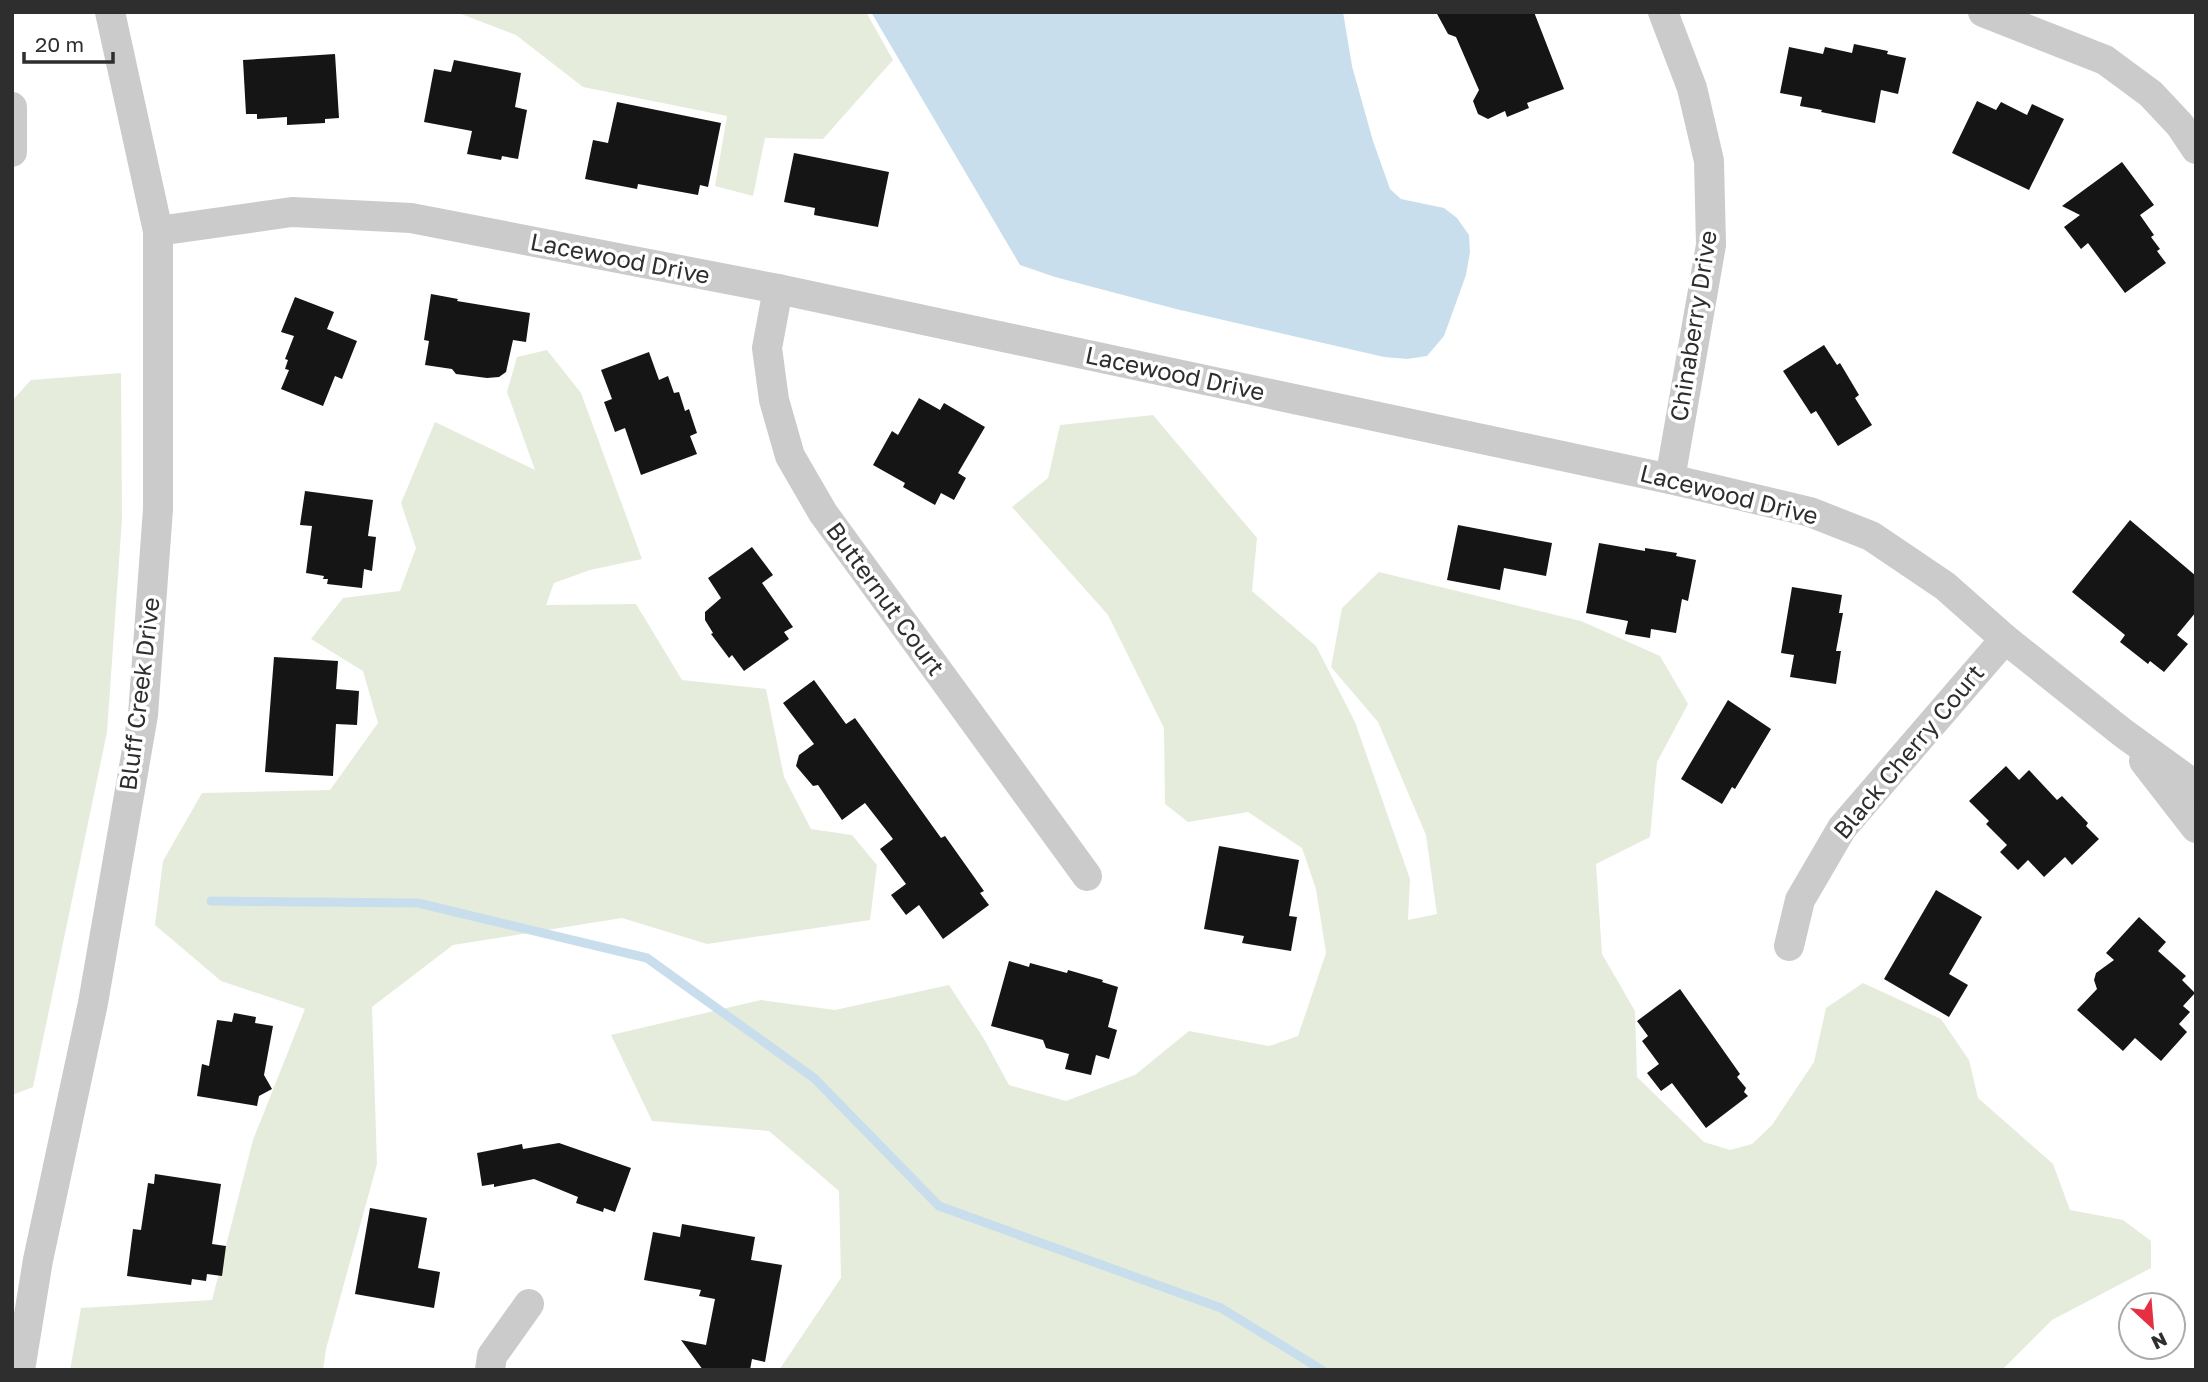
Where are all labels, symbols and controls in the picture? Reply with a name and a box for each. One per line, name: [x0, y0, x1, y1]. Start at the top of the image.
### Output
scale bar: [24, 21, 114, 65]
text: 20 m: [35, 31, 84, 57]
street label: Lacewood Drive: [528, 226, 713, 289]
street label: Chinaberry Drive: [1663, 228, 1722, 423]
street label: Lacewood Drive: [1083, 339, 1268, 406]
street label: Lacewood Drive: [1637, 457, 1821, 530]
street label: Butternut Court: [821, 516, 952, 680]
street label: Bluff Creek Drive: [112, 596, 165, 792]
street label: Black Cherry Court: [1827, 658, 1989, 844]
north arrow: [2117, 1291, 2187, 1361]
text: N: [2148, 1328, 2171, 1355]

